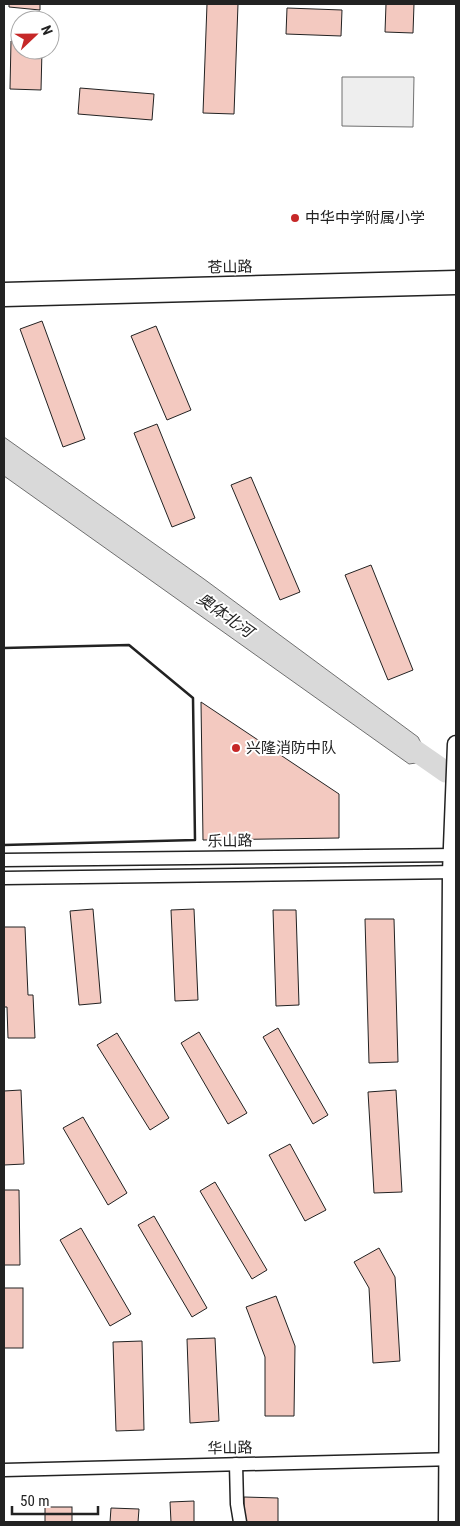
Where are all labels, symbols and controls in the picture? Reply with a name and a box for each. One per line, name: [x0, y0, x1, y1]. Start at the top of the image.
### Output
north arrow: [10, 10, 60, 60]
text: N: [38, 23, 56, 37]
place label: 中华中学附属小学: [305, 209, 425, 227]
marker: 中华中学附属小学: [289, 212, 301, 224]
street label: 苍山路: [207, 258, 253, 276]
water label: 奥体北河: [193, 589, 259, 643]
place label: 兴隆消防中队: [246, 739, 336, 757]
marker: 兴隆消防中队: [230, 742, 242, 754]
street label: 乐山路: [207, 832, 253, 850]
street label: 华山路: [207, 1439, 253, 1457]
scale bar: [12, 1484, 99, 1516]
text: 50 m: [20, 1492, 50, 1510]

